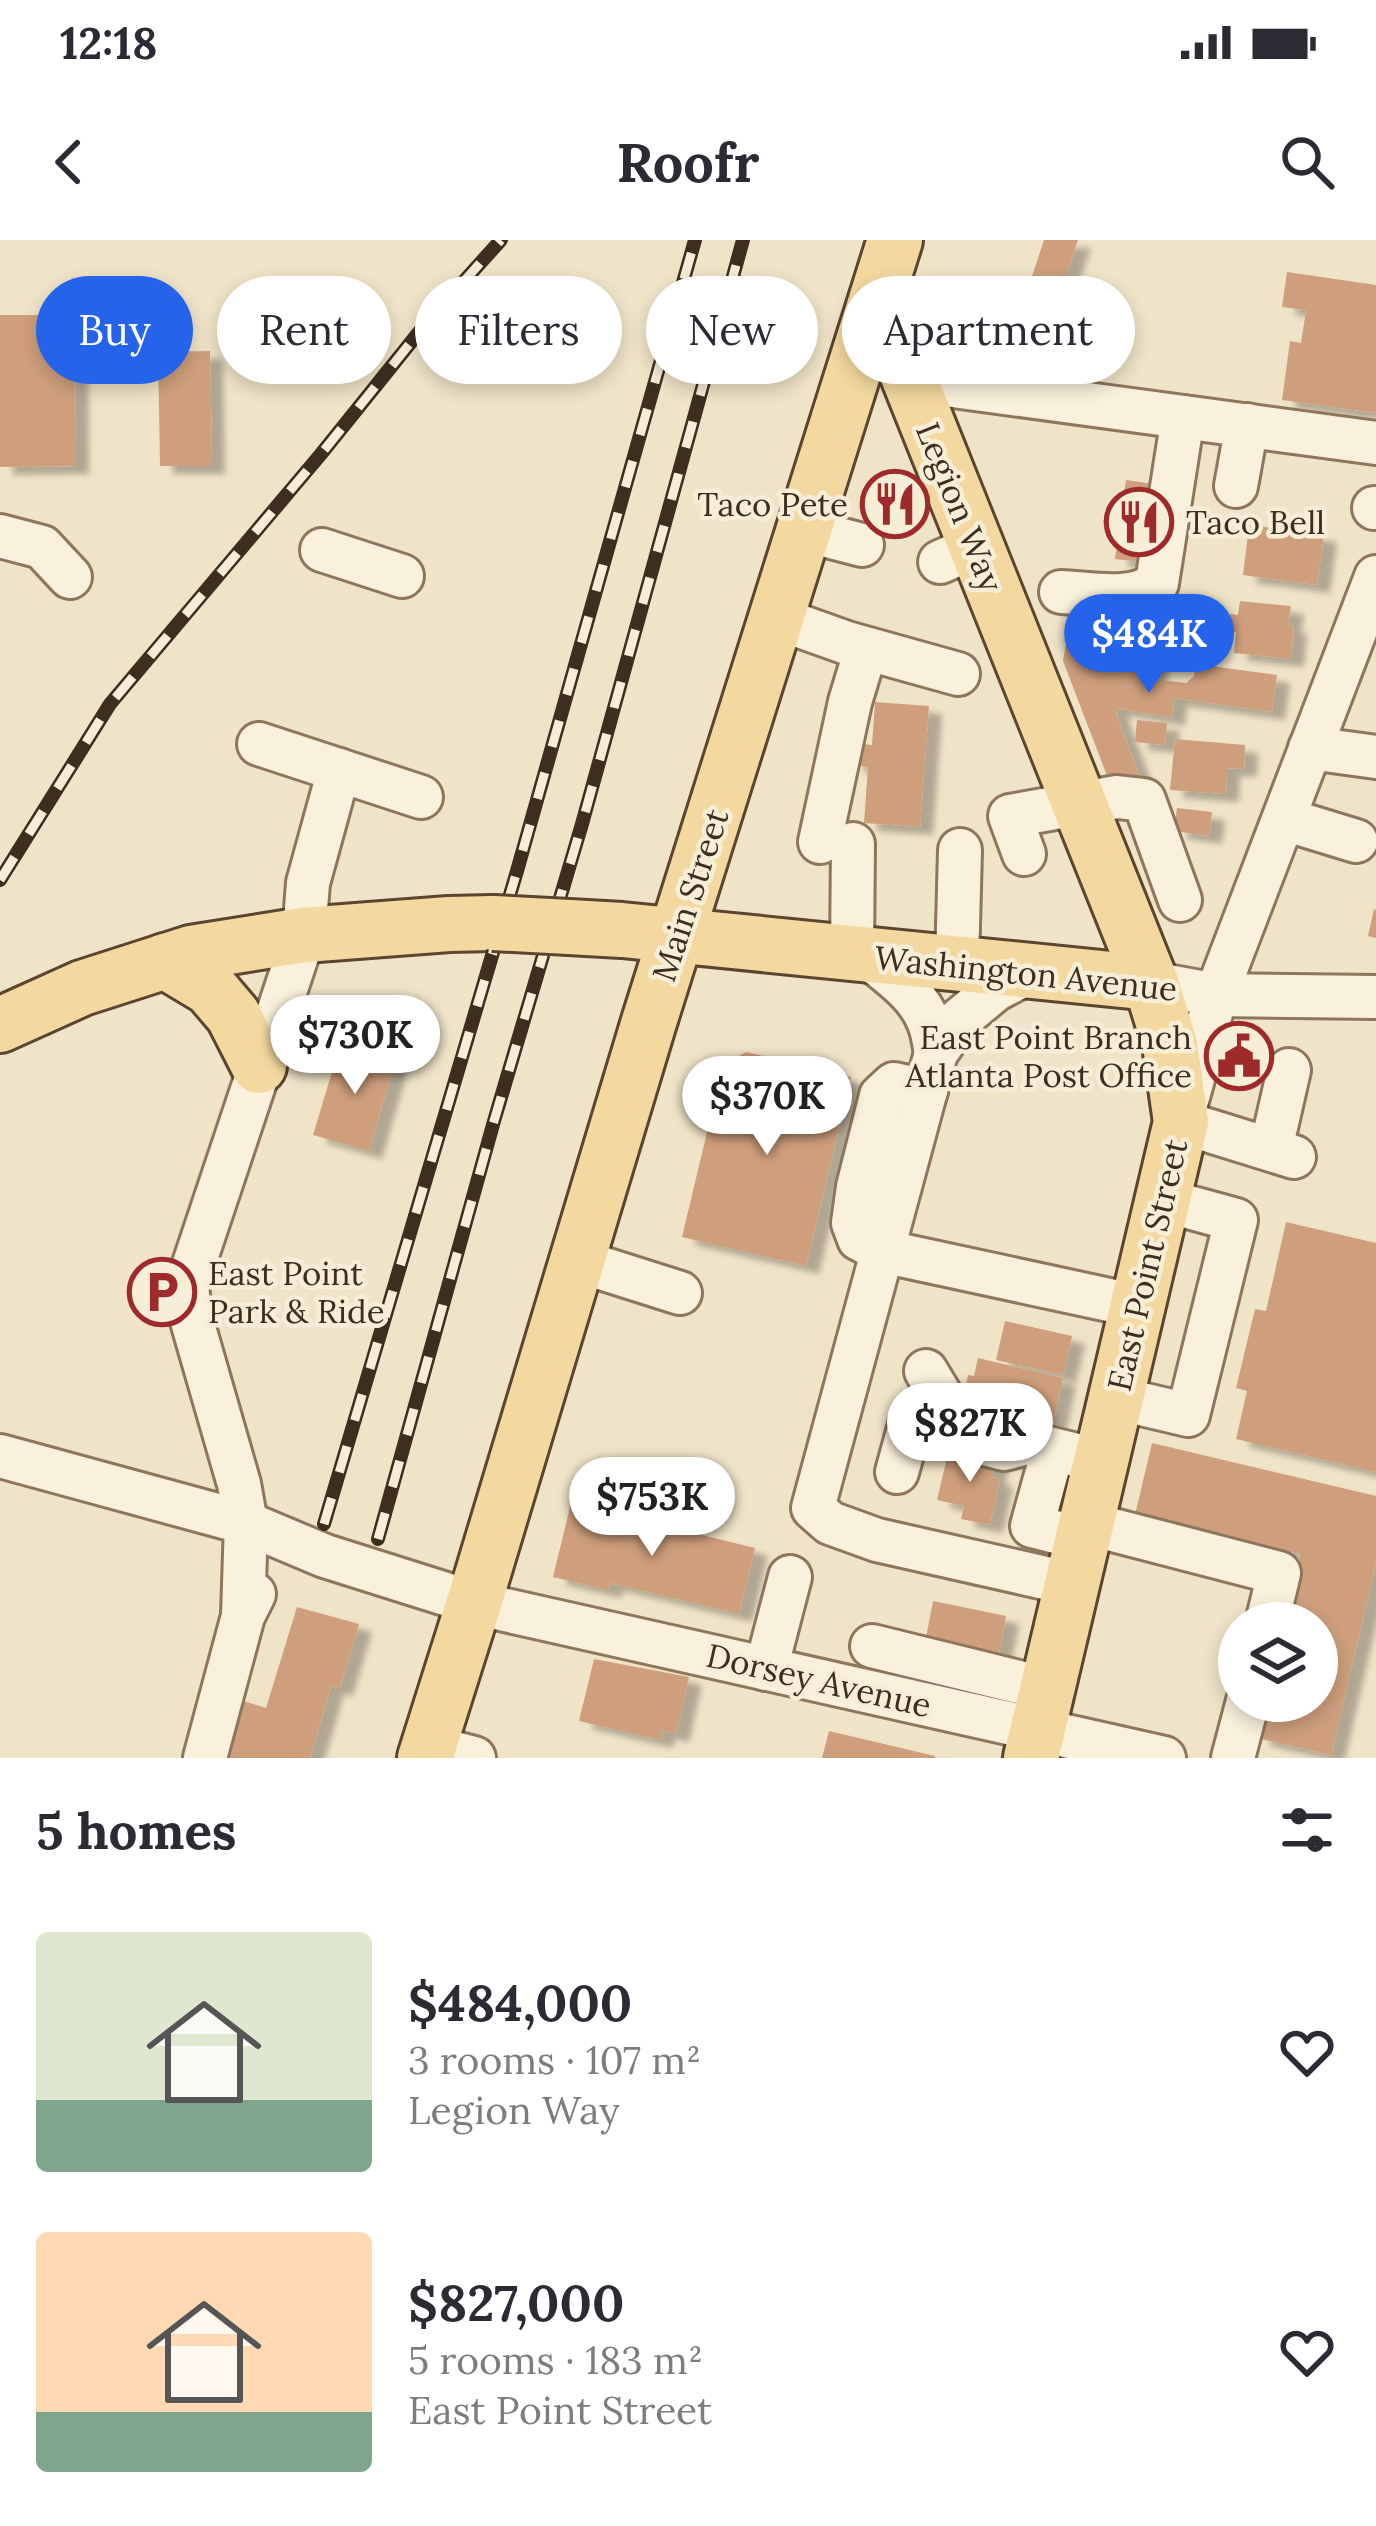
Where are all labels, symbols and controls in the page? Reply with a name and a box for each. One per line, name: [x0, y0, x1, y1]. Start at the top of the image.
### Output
text: 12:18: [60, 14, 158, 71]
text: Roofr: [616, 128, 760, 197]
icon: back: [36, 129, 102, 195]
icon: search: [1274, 129, 1340, 195]
chip: Buy: [36, 276, 193, 384]
chip: Rent: [217, 276, 391, 384]
chip: Filters: [415, 276, 622, 384]
chip: New: [646, 276, 818, 384]
chip: Apartment: [842, 276, 1135, 384]
street label: Legion Way: [907, 416, 1013, 598]
restaurant icon: Taco Pete: [860, 469, 930, 539]
place label: Taco Pete: [697, 483, 848, 525]
restaurant icon: Taco Bell: [1104, 487, 1174, 557]
place label: Taco Bell: [1186, 501, 1325, 543]
pin: $484K: [1065, 594, 1233, 696]
text: $484K: [1091, 608, 1207, 658]
street label: Main Street: [642, 803, 738, 987]
street label: Washington Avenue: [873, 936, 1179, 1010]
pin: $730K: [271, 995, 439, 1097]
text: $730K: [297, 1009, 413, 1059]
place label: East Point Branch Atlanta Post Office: [904, 1016, 1192, 1096]
public building icon: East Point Branch Atlanta Post Office: [1204, 1021, 1274, 1091]
pin: $370K: [683, 1056, 851, 1158]
text: $370K: [709, 1070, 825, 1120]
street label: East Point Street: [1098, 1135, 1196, 1395]
place label: East Point Park & Ride: [208, 1252, 385, 1332]
parking icon: East Point Park & Ride: [127, 1257, 197, 1327]
pin: $827K: [886, 1383, 1054, 1485]
text: $827K: [914, 1397, 1026, 1447]
pin: $753K: [568, 1457, 736, 1559]
text: $753K: [596, 1471, 708, 1521]
map controls: [1218, 1602, 1338, 1722]
button: layers: [1218, 1602, 1338, 1722]
street label: Dorsey Avenue: [703, 1634, 935, 1726]
icon: filters: [1274, 1797, 1340, 1863]
text: 5 homes: [36, 1798, 237, 1863]
text: $484,000: [408, 1970, 632, 2035]
icon: home: [132, 1980, 276, 2124]
icon: heart: [1274, 2019, 1340, 2085]
text: 3 rooms · 107 m²: [408, 2035, 701, 2085]
text: Legion Way: [408, 2085, 620, 2135]
text: $827,000: [408, 2270, 624, 2335]
icon: home: [132, 2280, 276, 2424]
icon: heart: [1274, 2319, 1340, 2385]
text: 5 rooms · 183 m²: [408, 2335, 703, 2385]
text: East Point Street: [408, 2385, 712, 2435]

